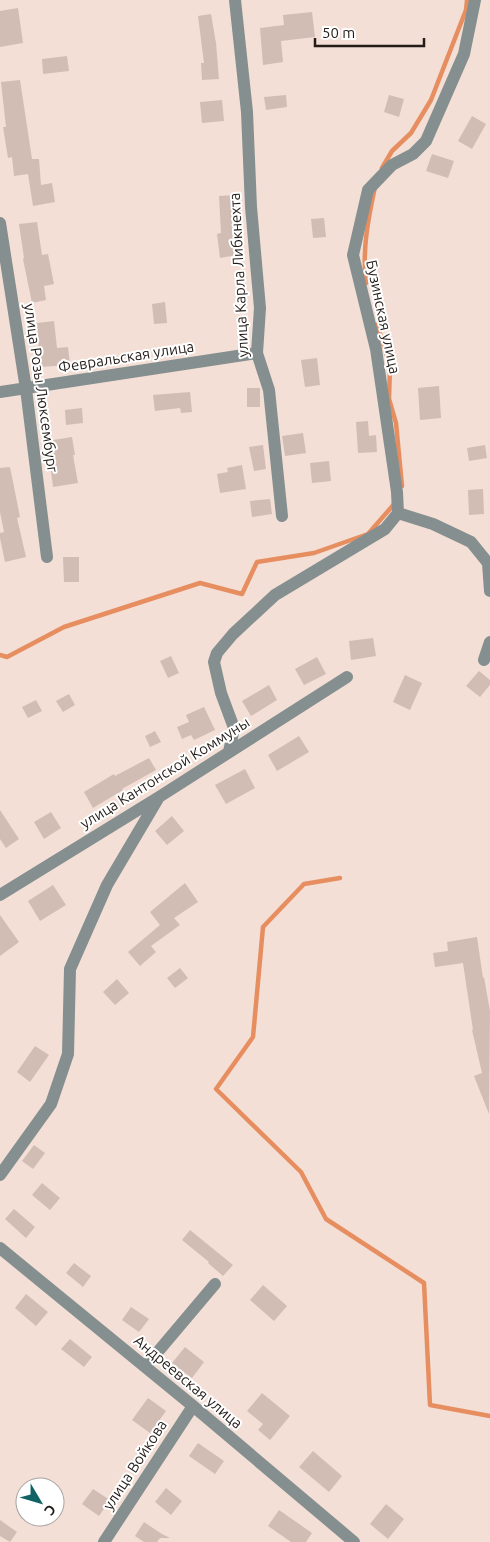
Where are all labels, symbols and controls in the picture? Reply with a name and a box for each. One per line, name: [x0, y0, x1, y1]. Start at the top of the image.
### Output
scale bar: [315, 15, 424, 47]
text: 50 m: [322, 24, 355, 41]
street label: улица Карла Либкнехта: [226, 192, 251, 358]
street label: Бузинская улица: [363, 258, 404, 376]
street label: улица Розы Люксембург: [21, 302, 62, 474]
street label: Февральская улица: [57, 337, 195, 376]
street label: улица Кантонской Коммуны: [77, 713, 253, 832]
street label: Андреевская улица: [131, 1331, 246, 1432]
street label: улица Войкова: [99, 1417, 170, 1513]
north arrow: [15, 1477, 65, 1527]
text: С: [41, 1502, 59, 1518]

